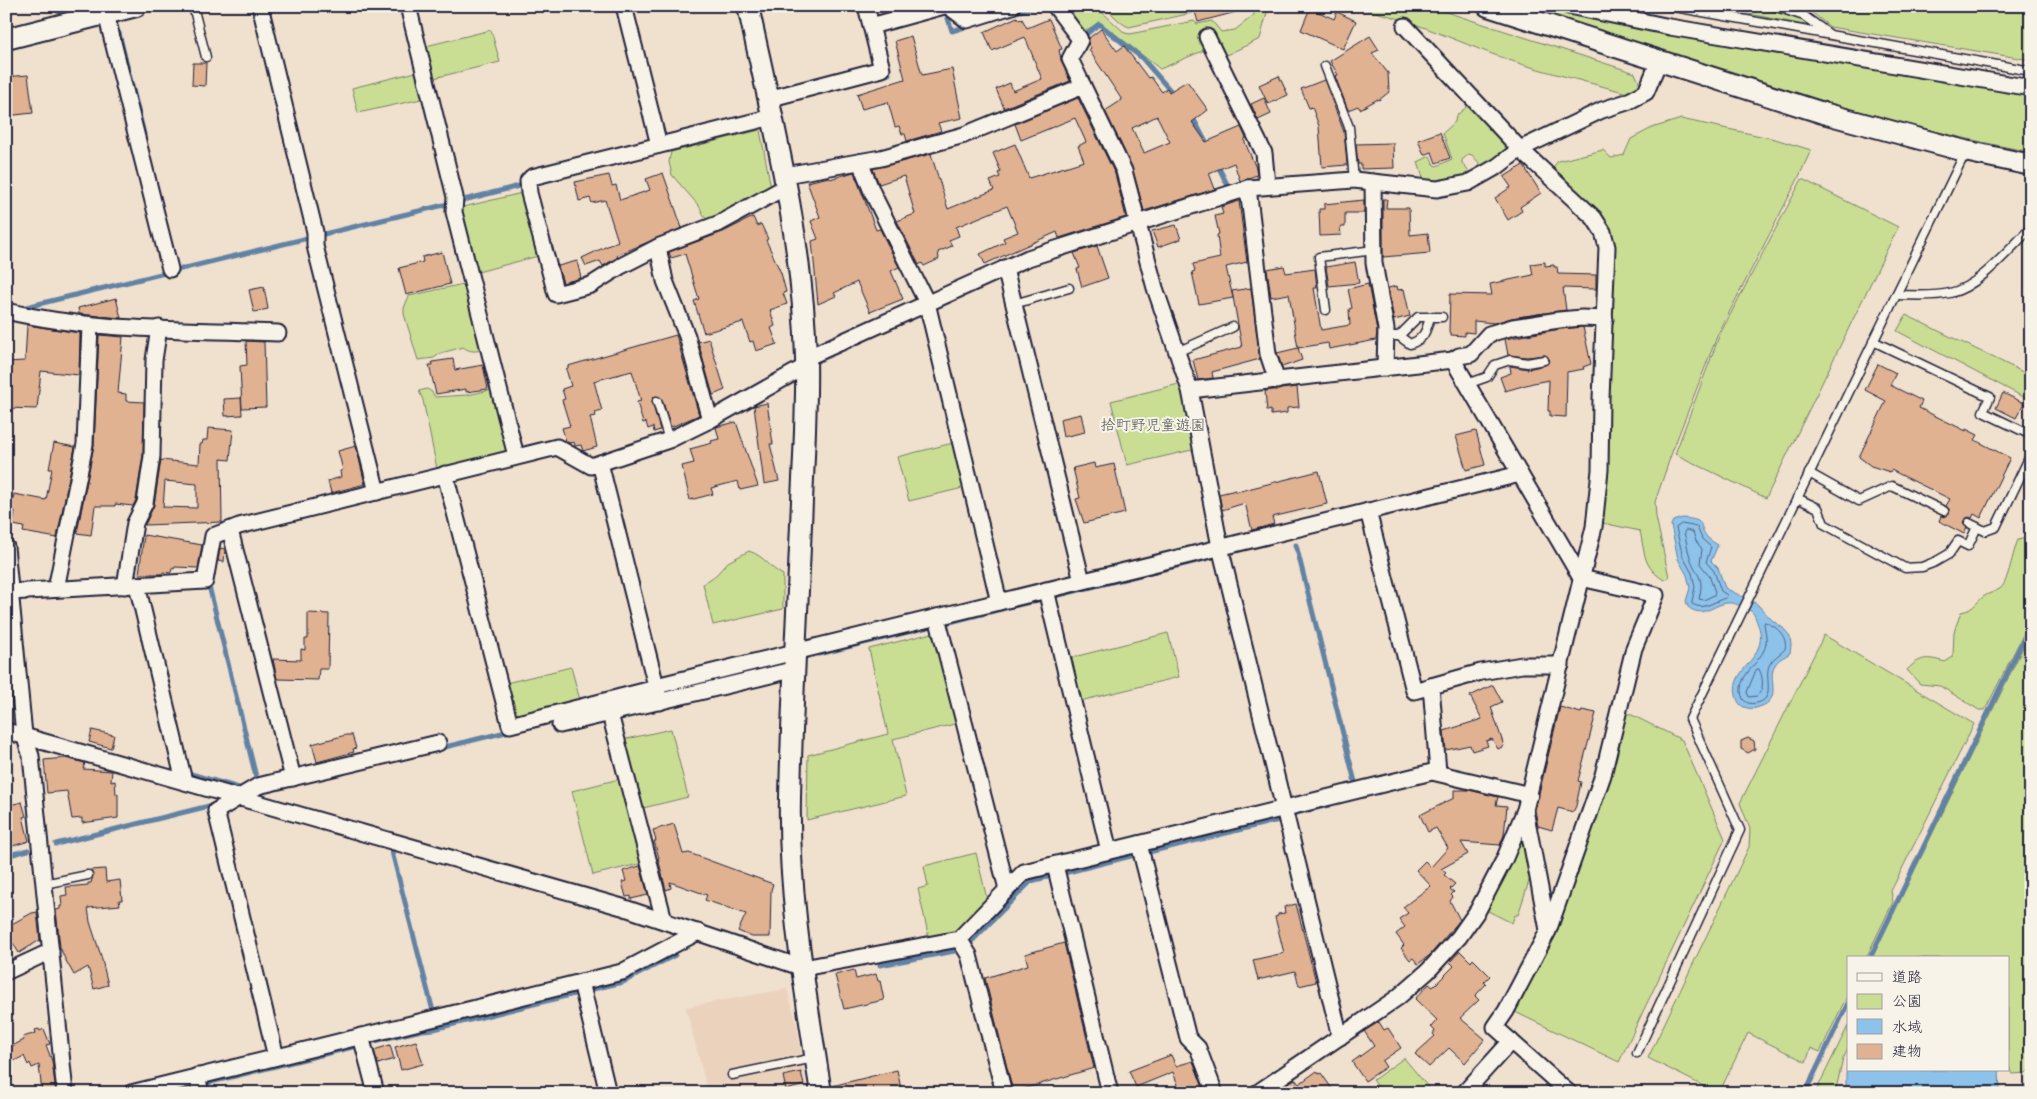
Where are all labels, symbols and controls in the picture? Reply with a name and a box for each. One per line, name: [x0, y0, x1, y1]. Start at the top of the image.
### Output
park label: 拾町野児童遊園: [1100, 416, 1206, 434]
legend: [1847, 956, 2010, 1072]
text: 道路: [1892, 968, 1922, 986]
text: 公園: [1892, 992, 1922, 1010]
text: 水域: [1892, 1018, 1922, 1036]
text: 建物: [1892, 1042, 1922, 1060]

